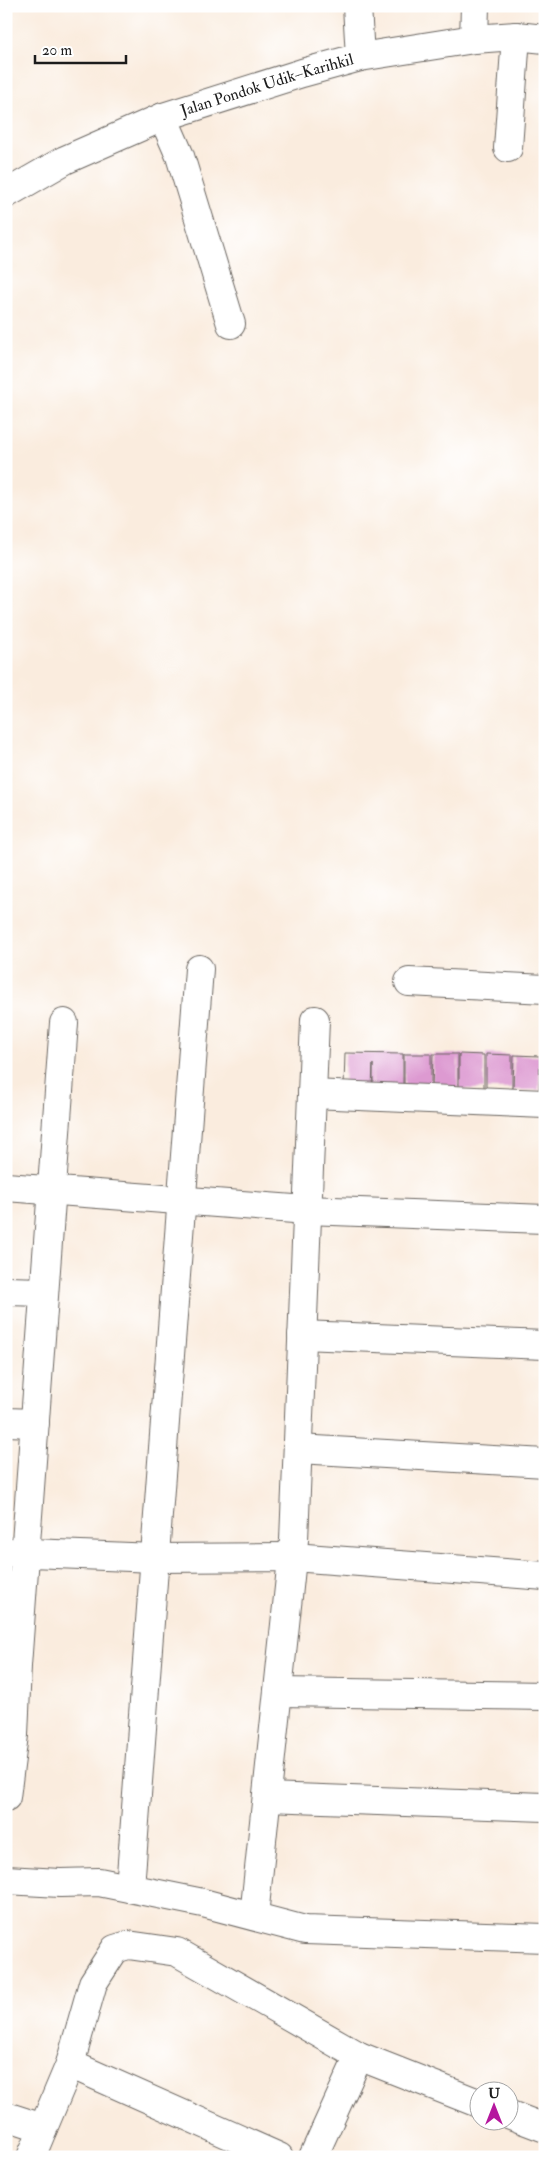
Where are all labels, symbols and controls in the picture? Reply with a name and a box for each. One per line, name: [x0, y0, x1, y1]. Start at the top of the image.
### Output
scale bar: [35, 32, 126, 64]
text: 20 m: [42, 41, 72, 60]
street label: Jalan Pondok Udik–Karihkil: [177, 49, 356, 122]
north arrow: [468, 2080, 518, 2130]
text: U: [488, 2085, 500, 2102]

